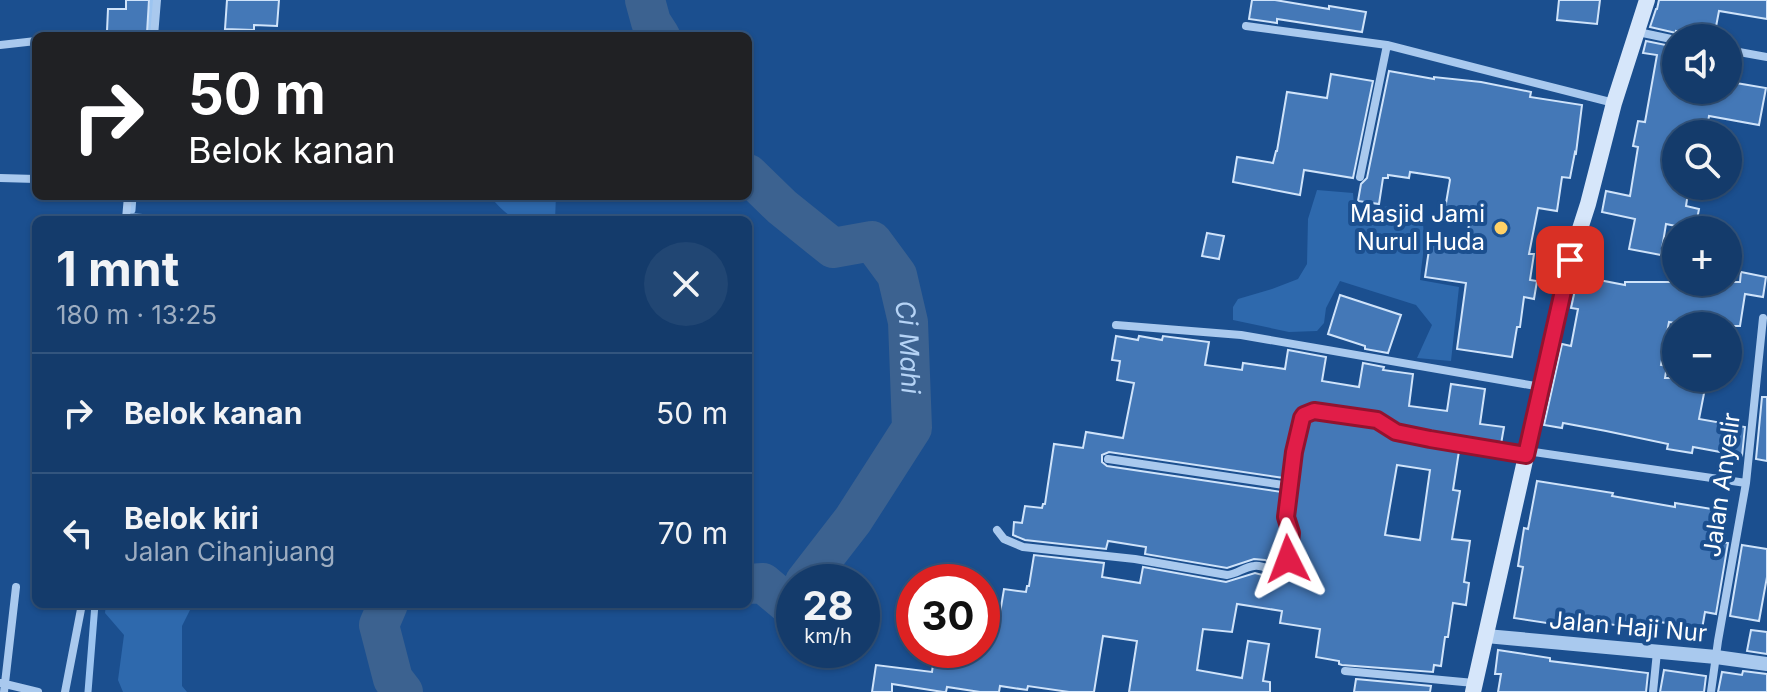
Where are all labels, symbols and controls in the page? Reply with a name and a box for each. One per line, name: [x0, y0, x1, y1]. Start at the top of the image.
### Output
map controls: [1662, 24, 1742, 392]
button: sound: [1662, 24, 1742, 104]
text: 50 m: [188, 60, 326, 128]
icon: right: [56, 64, 160, 168]
button: search: [1662, 120, 1742, 200]
text: Belok kanan: [188, 128, 395, 172]
place label: Masjid Jami Nurul Huda: [1350, 199, 1485, 256]
button: +: [1662, 216, 1742, 296]
marker: Masjid Jami Nurul Huda: [1492, 219, 1510, 237]
pin: [1536, 226, 1604, 294]
icon: arrive: [1548, 238, 1592, 282]
text: 1 mnt: [56, 239, 179, 298]
button: close: [644, 242, 728, 326]
water label: Ci Mahi: [888, 297, 927, 395]
text: 180 m · 13:25: [56, 299, 217, 330]
button: −: [1662, 312, 1742, 392]
icon: right: [56, 391, 100, 435]
text: Belok kanan: [124, 395, 302, 431]
text: 50 m: [656, 395, 728, 431]
street label: Jalan Anyelir: [1697, 411, 1746, 559]
text: Belok kiri: [124, 500, 259, 536]
icon: left: [56, 511, 100, 555]
text: 70 m: [658, 515, 728, 551]
position arrow: [1246, 517, 1330, 601]
text: Jalan Cihanjuang: [124, 536, 335, 567]
speed limit sign: 30: [896, 564, 1000, 668]
text: 28: [802, 581, 854, 630]
street label: Jalan Haji Nur: [1548, 605, 1708, 648]
text: km/h: [804, 624, 852, 648]

